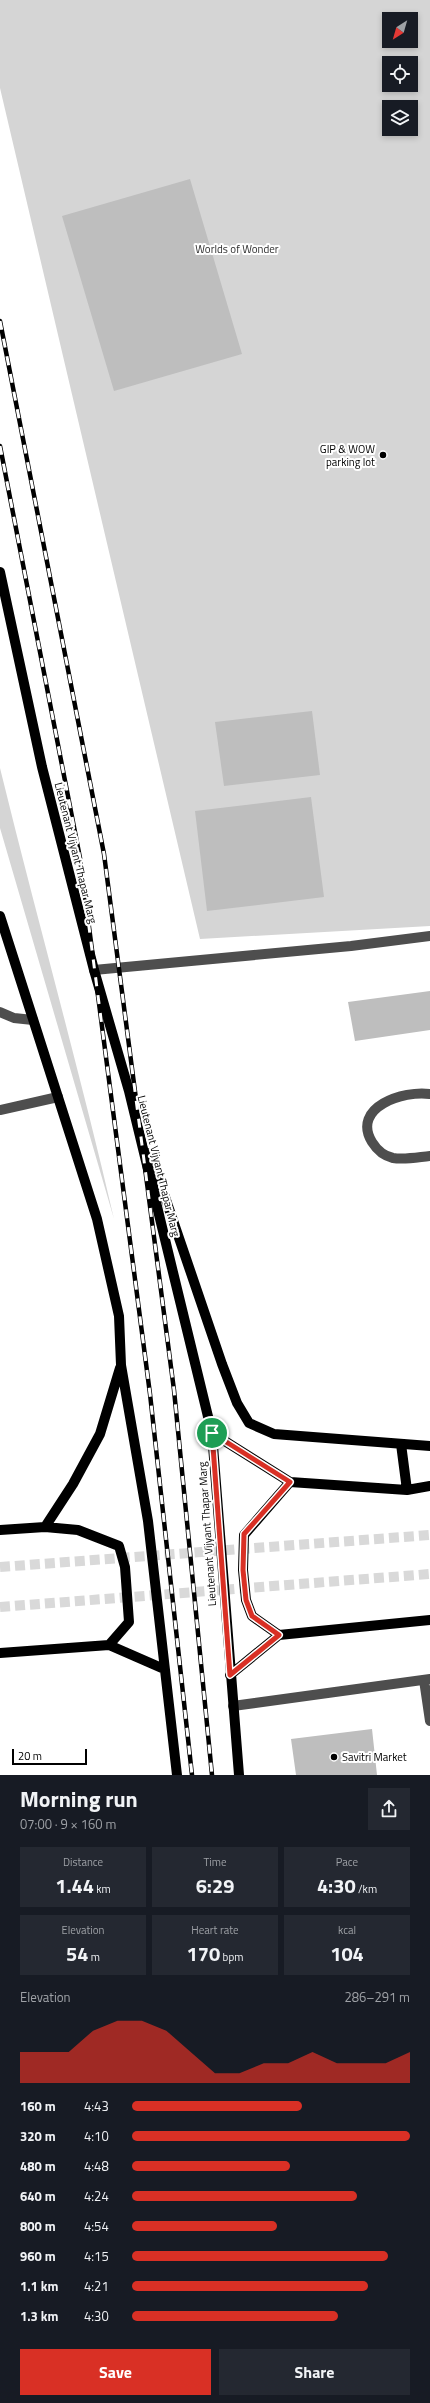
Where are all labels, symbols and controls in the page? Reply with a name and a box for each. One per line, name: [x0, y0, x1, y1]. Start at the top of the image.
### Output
north arrow: [382, 12, 418, 48]
map controls: [382, 12, 418, 136]
button: locate: [382, 56, 418, 92]
button: layers: [382, 100, 418, 136]
park label: Worlds of Wonder: [195, 241, 279, 257]
place label: GIP & WOW parking lot: [320, 441, 375, 470]
marker: GIP & WOW parking lot: [378, 450, 388, 460]
street label: Lieutenant Vijyant Thapar Marg: [51, 781, 101, 926]
street label: Lieutenant Vijyant Thapar Marg: [134, 1094, 184, 1239]
pin: [195, 1416, 229, 1450]
icon: arrive: [201, 1422, 223, 1444]
street label: Lieutenant Vijyant Thapar Marg: [194, 1461, 220, 1607]
scale bar: [12, 1747, 87, 1766]
text: 20 m: [18, 1748, 42, 1764]
place label: Savitri Market: [342, 1749, 407, 1765]
marker: Savitri Market: [329, 1752, 339, 1762]
text: Morning run: [20, 1782, 138, 1816]
button: share: [368, 1788, 410, 1830]
text: 07:00 · 9 × 160 m: [20, 1814, 116, 1834]
text: Distance: [63, 1854, 103, 1870]
text: Time: [204, 1854, 226, 1870]
text: Pace: [336, 1854, 358, 1870]
text: 1.44: [55, 1870, 94, 1901]
text: 6:29: [196, 1870, 234, 1901]
text: 4:30: [317, 1870, 356, 1901]
text: km: [94, 1881, 111, 1897]
text: /km: [356, 1881, 377, 1897]
text: Elevation: [62, 1922, 104, 1938]
text: Heart rate: [191, 1922, 239, 1938]
text: kcal: [338, 1922, 356, 1938]
text: 54: [66, 1938, 88, 1969]
text: 170: [187, 1938, 220, 1969]
text: 104: [330, 1938, 364, 1969]
text: m: [88, 1949, 100, 1965]
text: bpm: [220, 1949, 243, 1965]
text: Elevation: [20, 1987, 71, 2007]
text: 286–291 m: [344, 1987, 410, 2007]
text: 160 m: [20, 2096, 56, 2116]
text: 4:43: [84, 2096, 109, 2116]
text: 320 m: [20, 2126, 56, 2146]
text: 4:10: [84, 2126, 109, 2146]
text: 480 m: [20, 2156, 56, 2176]
text: 4:48: [84, 2156, 109, 2176]
text: 640 m: [20, 2186, 56, 2206]
text: 4:24: [84, 2186, 109, 2206]
text: 800 m: [20, 2216, 56, 2236]
text: 4:54: [84, 2216, 109, 2236]
text: 960 m: [20, 2246, 56, 2266]
text: 4:15: [84, 2246, 109, 2266]
text: 1.1 km: [20, 2276, 58, 2296]
text: 4:21: [84, 2276, 109, 2296]
text: 1.3 km: [20, 2306, 58, 2326]
text: 4:30: [84, 2306, 109, 2326]
button: Save: [20, 2349, 211, 2395]
button: Share: [219, 2349, 410, 2395]

